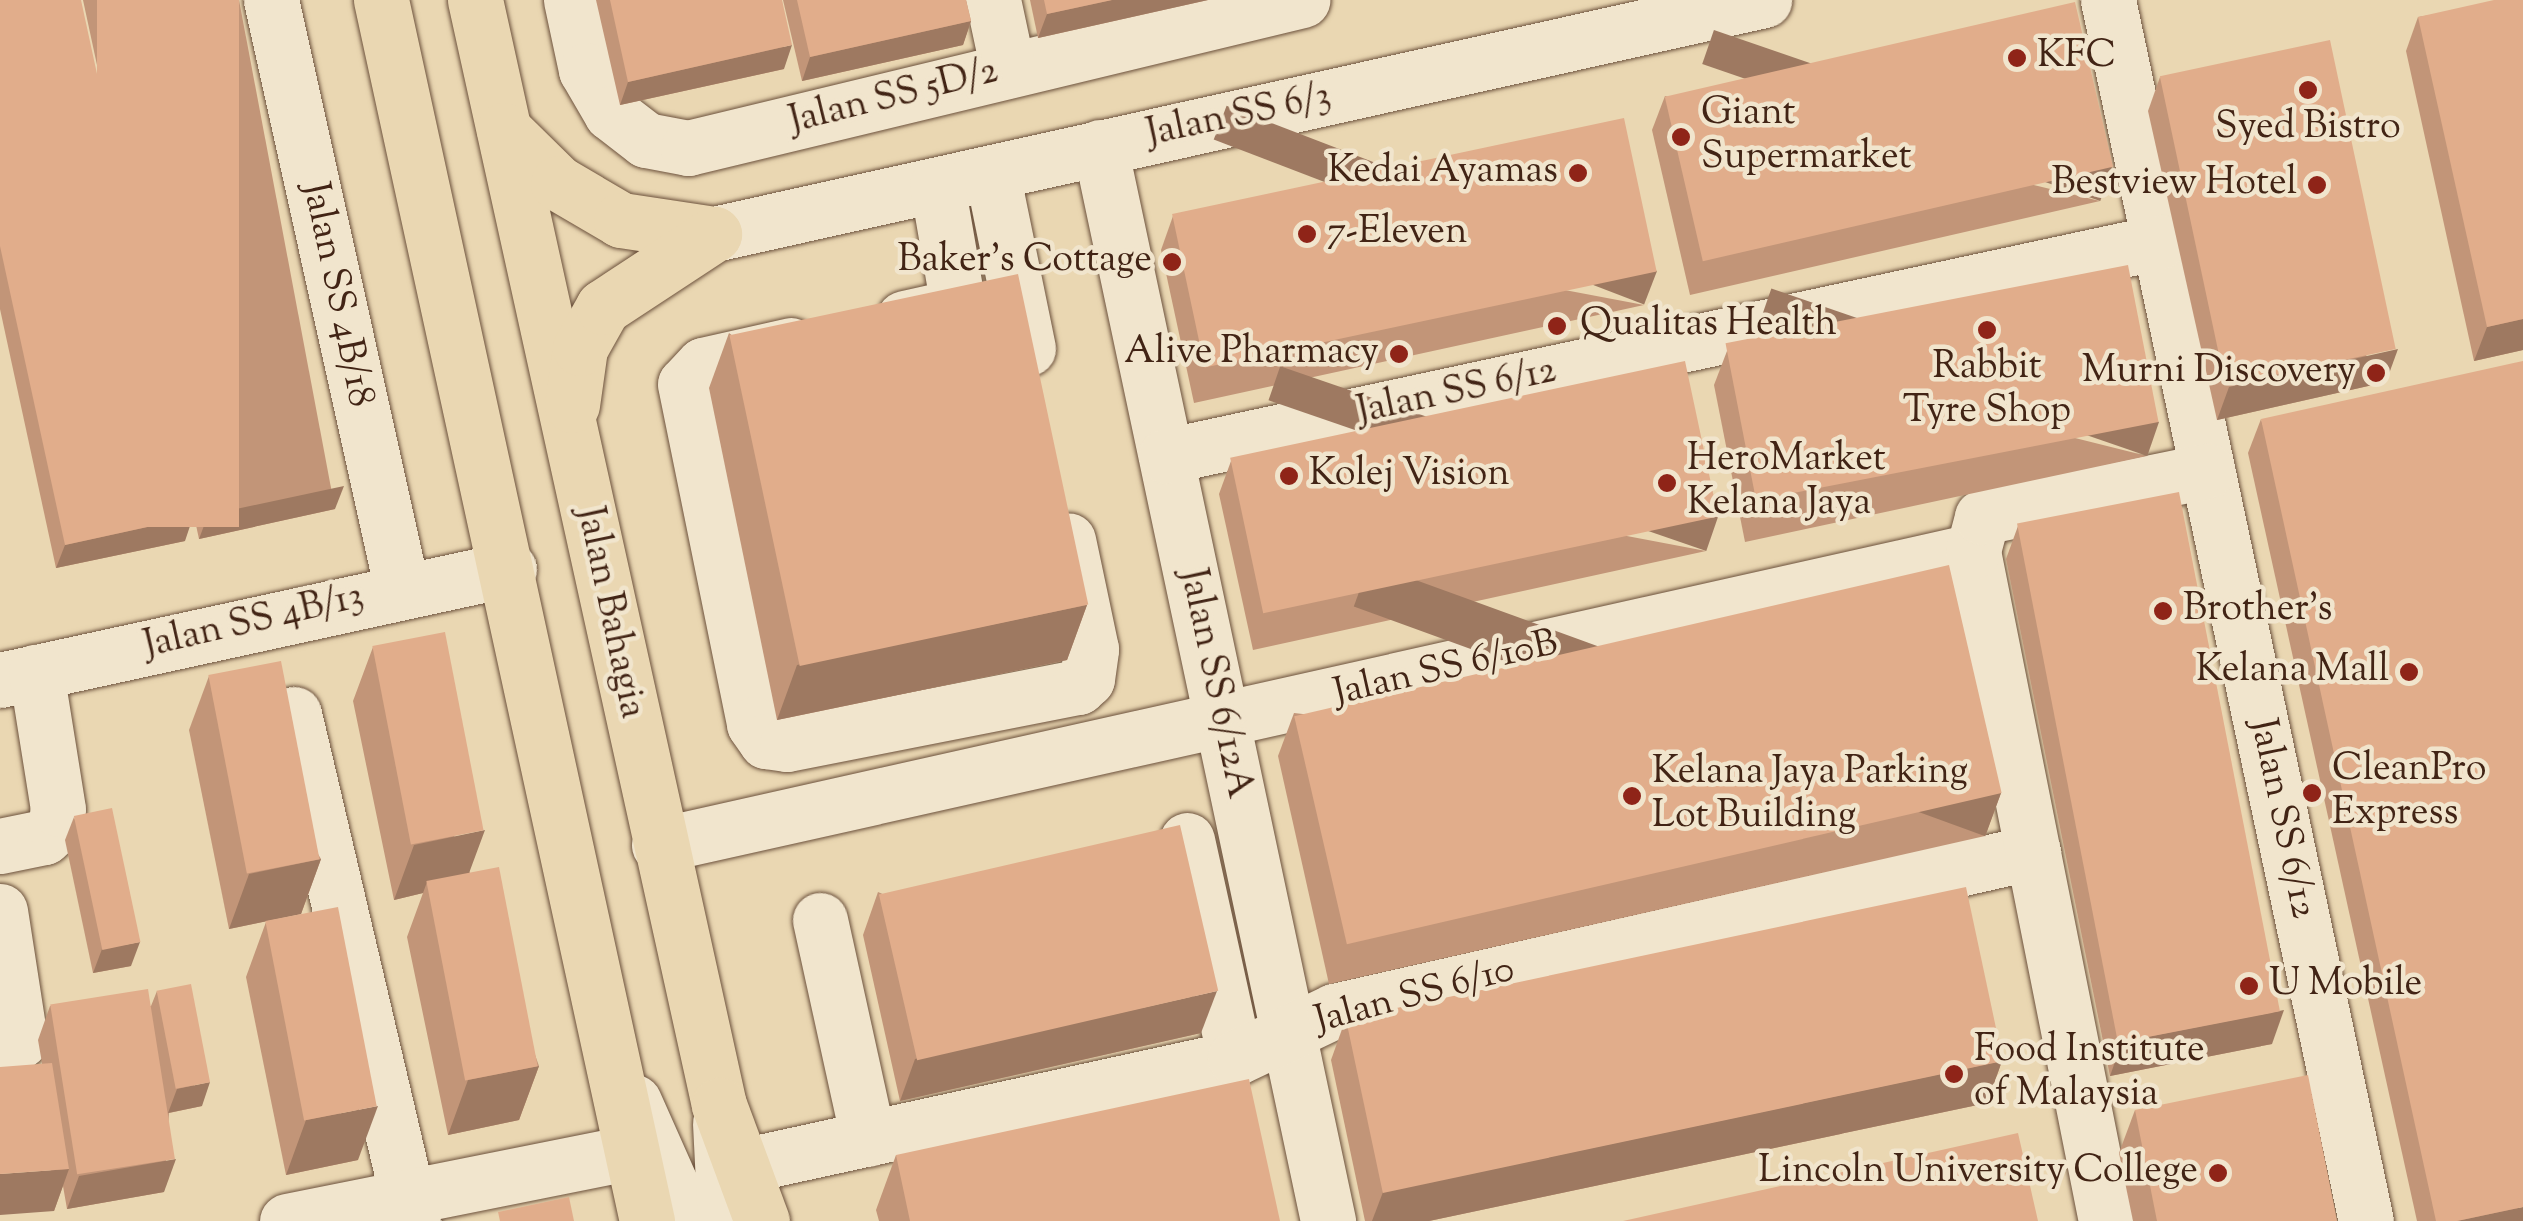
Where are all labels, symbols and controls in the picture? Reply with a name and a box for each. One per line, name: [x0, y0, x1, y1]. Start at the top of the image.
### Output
place label: KFC: [2037, 35, 2116, 81]
marker: KFC: [2006, 47, 2028, 69]
street label: Jalan SS 5D/2: [785, 50, 1003, 146]
street label: Jalan SS 6/3: [1143, 75, 1335, 159]
marker: Syed Bistro: [2297, 79, 2319, 101]
place label: Giant Supermarket: [1701, 92, 1912, 182]
place label: Syed Bistro: [2215, 106, 2401, 152]
marker: Giant Supermarket: [1670, 126, 1692, 148]
place label: Kedai Ayamas: [1327, 150, 1558, 196]
marker: Kedai Ayamas: [1567, 162, 1589, 184]
place label: Bestview Hotel: [2052, 162, 2297, 208]
marker: Bestview Hotel: [2306, 174, 2328, 196]
street label: Jalan SS 4B/18: [290, 179, 382, 411]
place label: 7-Eleven: [1327, 211, 1467, 257]
marker: 7-Eleven: [1296, 223, 1318, 245]
place label: Baker's Cottage: [897, 239, 1152, 285]
marker: Baker's Cottage: [1161, 251, 1183, 273]
place label: Qualitas Health: [1580, 303, 1837, 349]
marker: Qualitas Health: [1544, 313, 1570, 339]
marker: Rabbit Tyre Shop: [1976, 319, 1998, 341]
place label: Alive Pharmacy: [1124, 331, 1379, 377]
marker: Alive Pharmacy: [1388, 343, 1410, 365]
place label: Rabbit Tyre Shop: [1903, 346, 2071, 436]
street label: Jalan SS 6/12: [1353, 350, 1561, 436]
place label: Murni Discovery: [2082, 350, 2356, 396]
marker: Murni Discovery: [2365, 362, 2387, 384]
place label: HeroMarket Kelana Jaya: [1687, 438, 1886, 528]
place label: Kolej Vision: [1309, 453, 1510, 499]
marker: Kolej Vision: [1278, 465, 1300, 487]
marker: HeroMarket Kelana Jaya: [1656, 472, 1678, 494]
street label: Jalan Bahagia: [564, 503, 654, 723]
street label: Jalan SS 6/12A: [1167, 565, 1261, 803]
street label: Jalan SS 4B/13: [140, 576, 368, 670]
place label: Brother's: [2183, 588, 2332, 634]
marker: Brother's: [2152, 600, 2174, 622]
street label: Jalan SS 6/10B: [1330, 622, 1562, 718]
place label: Kelana Mall: [2196, 649, 2389, 695]
marker: Kelana Mall: [2398, 661, 2420, 683]
street label: Jalan SS 6/12: [2238, 715, 2324, 923]
place label: CleanPro Express: [2332, 748, 2487, 838]
place label: Kelana Jaya Parking Lot Building: [1652, 751, 1968, 841]
marker: CleanPro Express: [2301, 782, 2323, 804]
marker: Kelana Jaya Parking Lot Building: [1621, 785, 1643, 807]
street label: Jalan SS 6/10: [1310, 949, 1520, 1045]
place label: U Mobile: [2269, 963, 2422, 1009]
marker: U Mobile: [2238, 975, 2260, 997]
place label: Food Institute of Malaysia: [1974, 1029, 2205, 1118]
marker: Food Institute of Malaysia: [1943, 1063, 1965, 1085]
place label: Lincoln University College: [1758, 1150, 2198, 1196]
marker: Lincoln University College: [2207, 1162, 2229, 1184]

